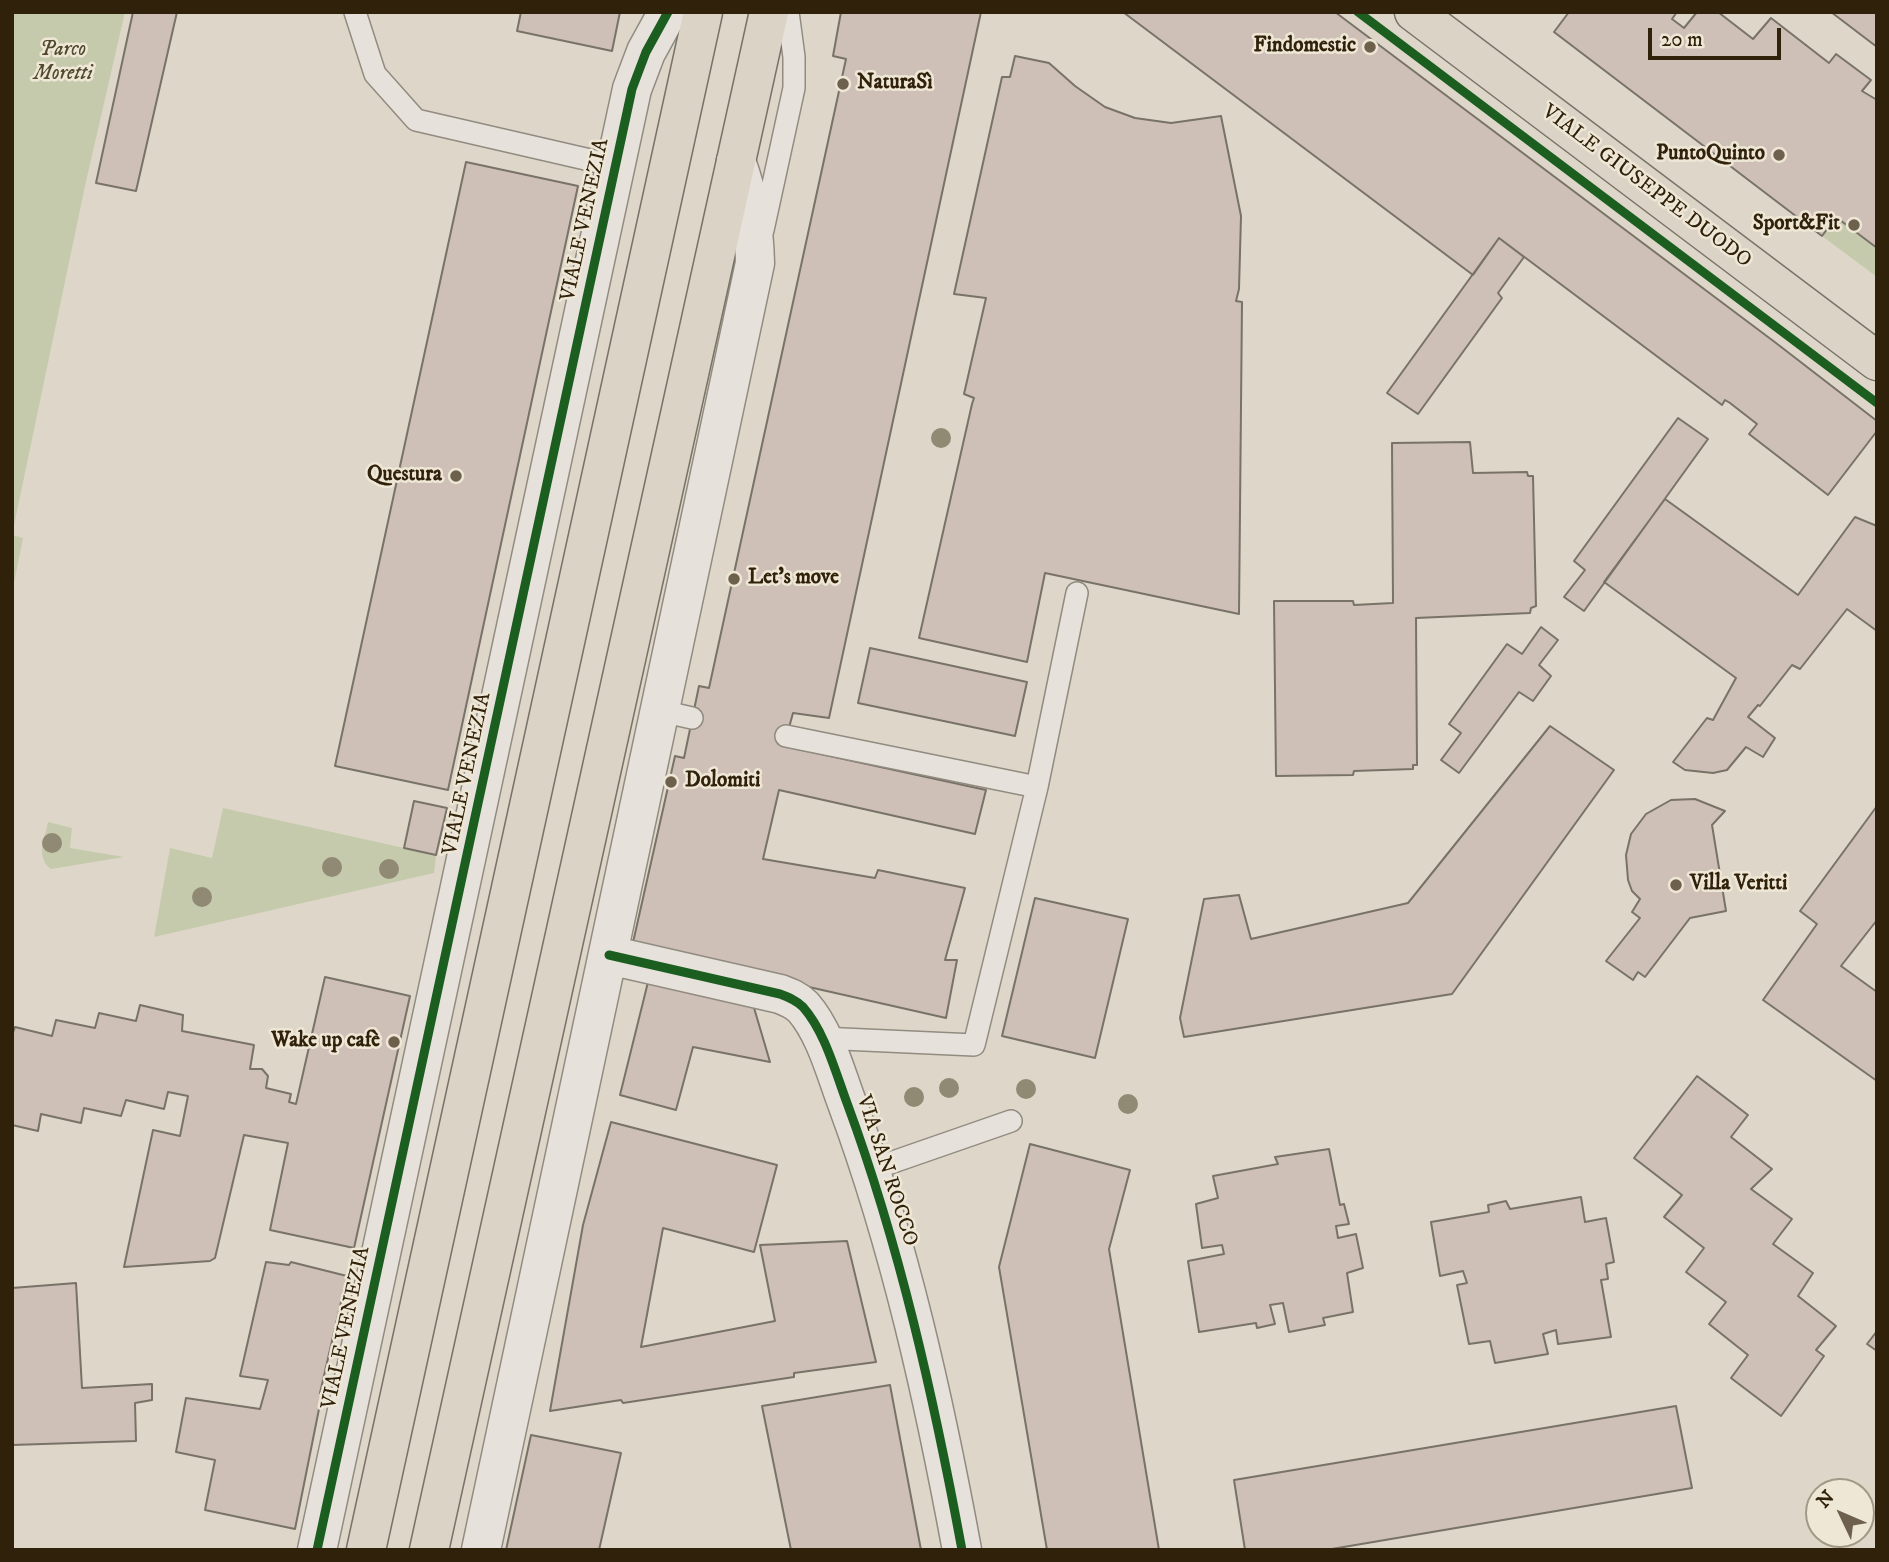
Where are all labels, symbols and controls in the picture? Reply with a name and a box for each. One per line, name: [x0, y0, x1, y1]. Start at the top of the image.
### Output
scale bar: [1651, 14, 1784, 58]
text: 20 m: [1661, 27, 1703, 53]
place label: Findomestic: [1254, 34, 1356, 60]
park label: Parco Moretti: [34, 38, 92, 88]
marker: Findomestic: [1362, 39, 1378, 55]
place label: NaturaSì: [857, 71, 933, 97]
marker: NaturaSì: [835, 76, 851, 92]
street label: VIALE GIUSEPPE DUODO: [1536, 100, 1756, 274]
street label: VIALE VENEZIA: [556, 136, 616, 304]
place label: PuntoQuinto: [1656, 142, 1765, 168]
marker: PuntoQuinto: [1771, 147, 1787, 163]
place label: Sport&Fit: [1753, 212, 1840, 238]
marker: Sport&Fit: [1846, 217, 1862, 233]
place label: Questura: [367, 463, 442, 489]
marker: Questura: [448, 468, 464, 484]
place label: Let's move: [748, 566, 839, 592]
marker: Let's move: [726, 571, 742, 587]
street label: VIALE VENEZIA: [438, 690, 498, 858]
place label: Dolomiti: [685, 769, 760, 795]
marker: Dolomiti: [663, 774, 679, 790]
place label: Villa Veritti: [1690, 872, 1787, 898]
marker: Villa Veritti: [1668, 877, 1684, 893]
place label: Wake up cafè: [271, 1029, 380, 1055]
marker: Wake up cafè: [386, 1034, 402, 1050]
street label: VIA SAN ROCCO: [850, 1092, 922, 1250]
street label: VIALE VENEZIA: [317, 1244, 377, 1412]
north arrow: [1805, 1478, 1875, 1548]
text: N: [1812, 1486, 1840, 1513]

